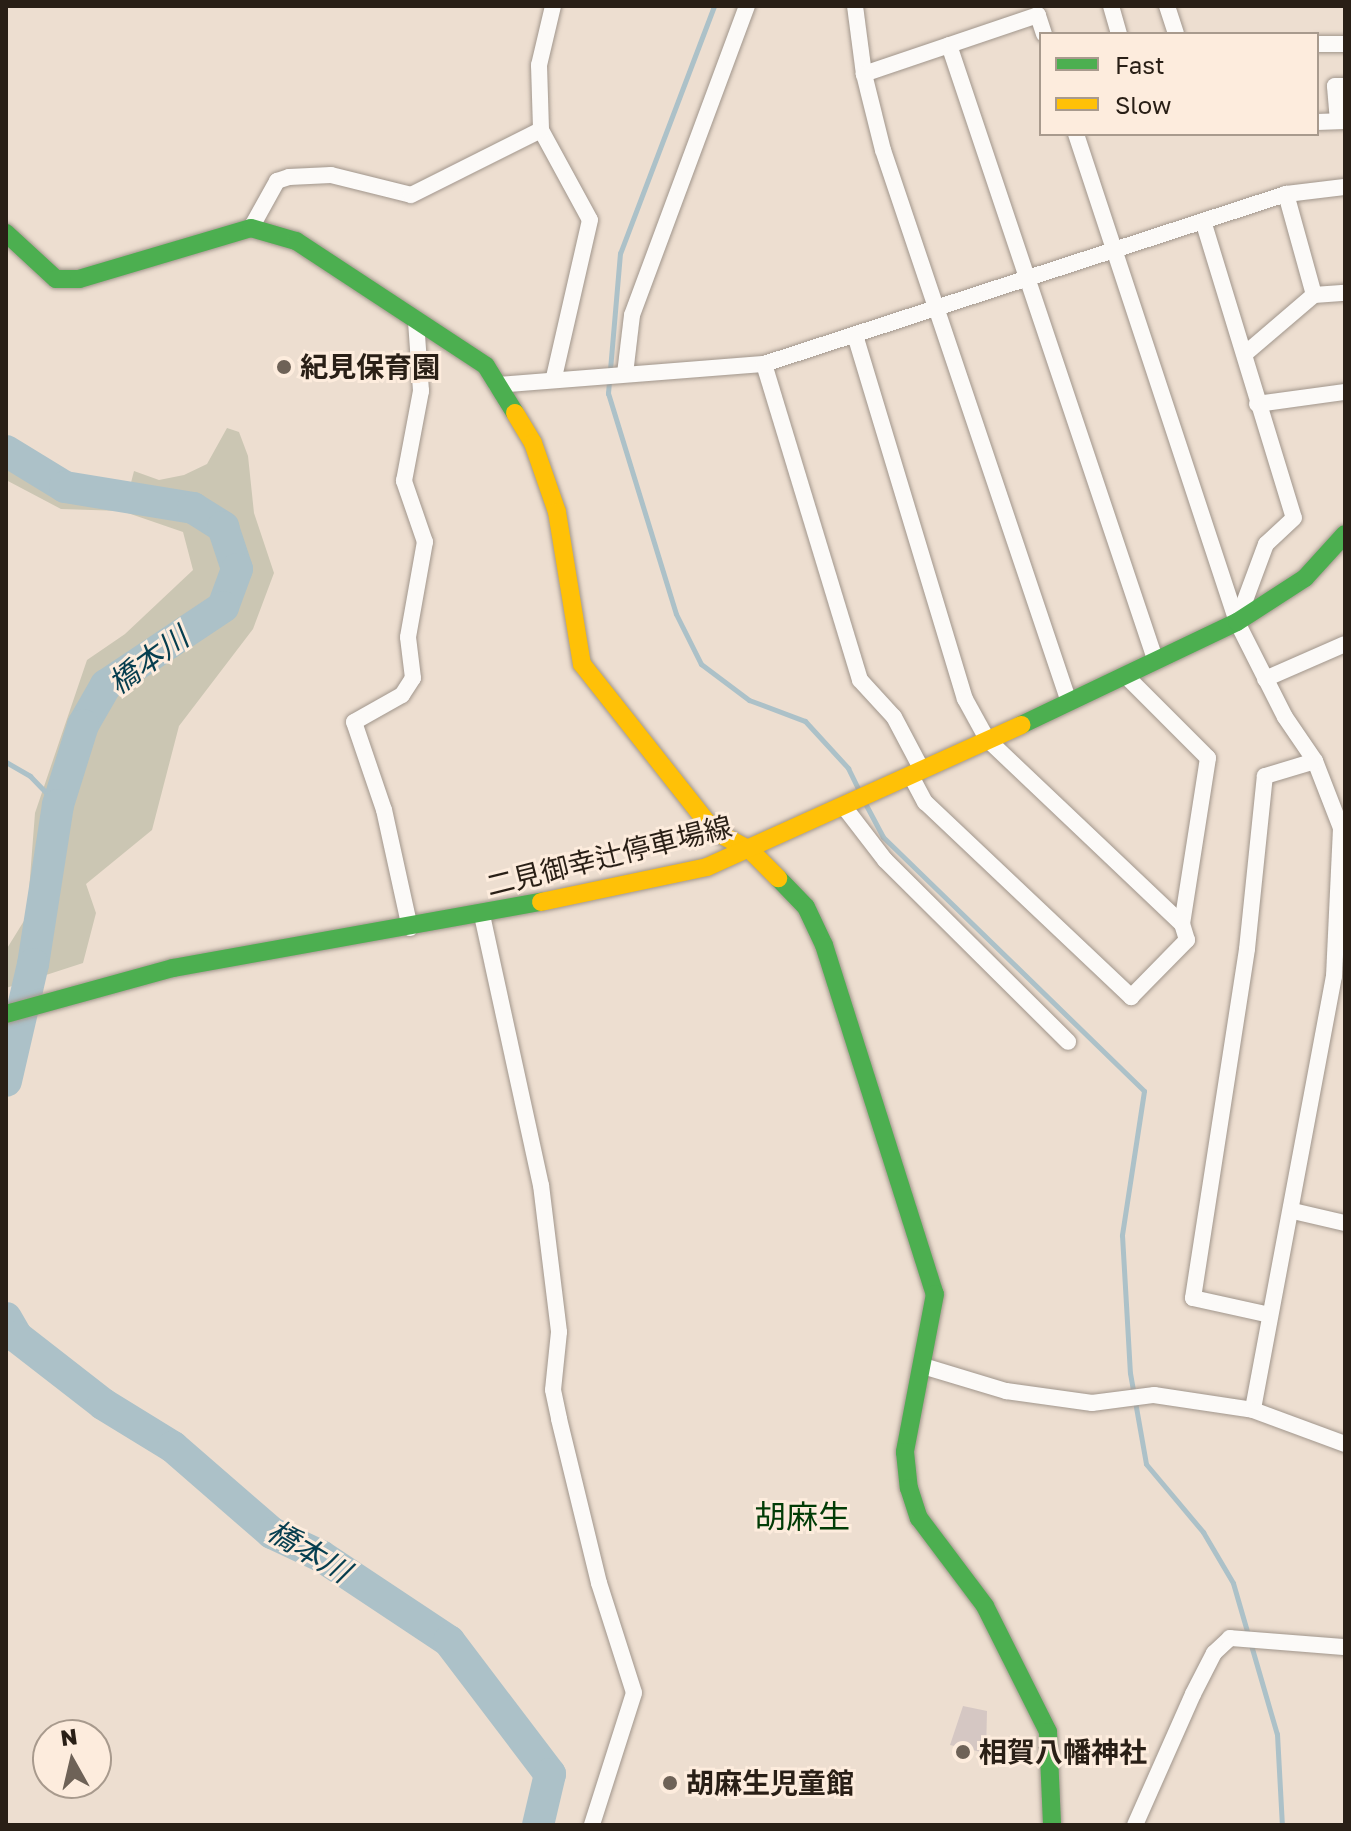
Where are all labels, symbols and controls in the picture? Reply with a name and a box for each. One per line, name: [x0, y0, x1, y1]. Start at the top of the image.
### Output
legend: [1039, 32, 1319, 136]
text: Fast: [1115, 50, 1165, 79]
text: Slow: [1115, 90, 1171, 119]
place label: 紀見保育園: [300, 350, 440, 384]
marker: 紀見保育園: [275, 358, 293, 376]
water label: 橋本川: [101, 619, 195, 701]
street label: 二見御幸辻停車場線: [483, 809, 735, 903]
district label: 胡麻生: [754, 1497, 850, 1535]
water label: 橋本川: [261, 1512, 357, 1590]
north arrow: [32, 1719, 112, 1799]
text: N: [59, 1722, 79, 1751]
place label: 相賀八幡神社: [979, 1735, 1147, 1769]
marker: 相賀八幡神社: [954, 1743, 972, 1761]
place label: 胡麻生児童館: [686, 1766, 854, 1800]
marker: 胡麻生児童館: [661, 1774, 679, 1792]

